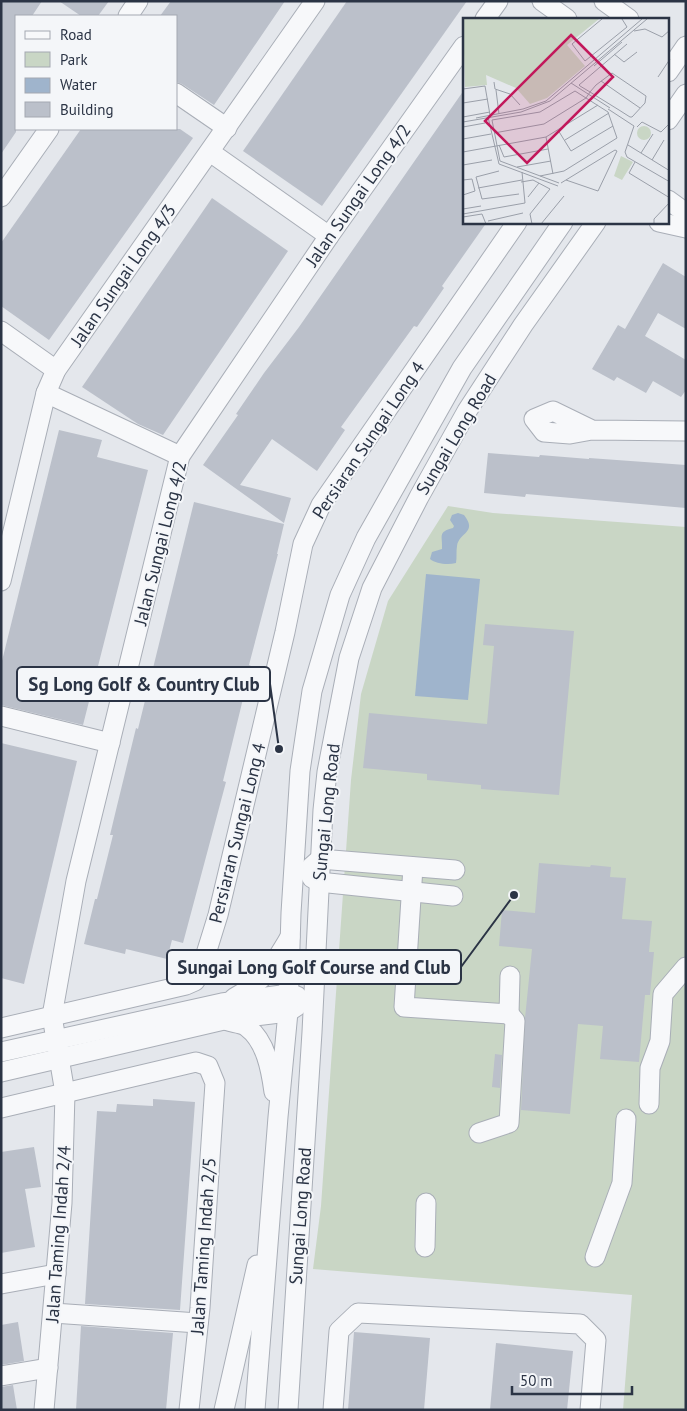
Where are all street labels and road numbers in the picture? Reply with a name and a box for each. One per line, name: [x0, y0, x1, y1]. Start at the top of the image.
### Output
street label: Jalan Sungai Long 4/2: [300, 119, 416, 271]
street label: Jalan Sungai Long 4/3: [65, 199, 181, 351]
street label: Persiaran Sungai Long 4: [307, 357, 429, 523]
street label: Sungai Long Road: [411, 369, 501, 499]
street label: Jalan Sungai Long 4/2: [128, 458, 192, 629]
street label: Persiaran Sungai Long 4: [203, 740, 271, 926]
street label: Sungai Long Road: [307, 742, 345, 882]
street label: Jalan Taming Indah 2/4: [40, 1144, 76, 1324]
street label: Sungai Long Road: [284, 1147, 316, 1285]
street label: Jalan Taming Indah 2/5: [185, 1157, 221, 1336]

